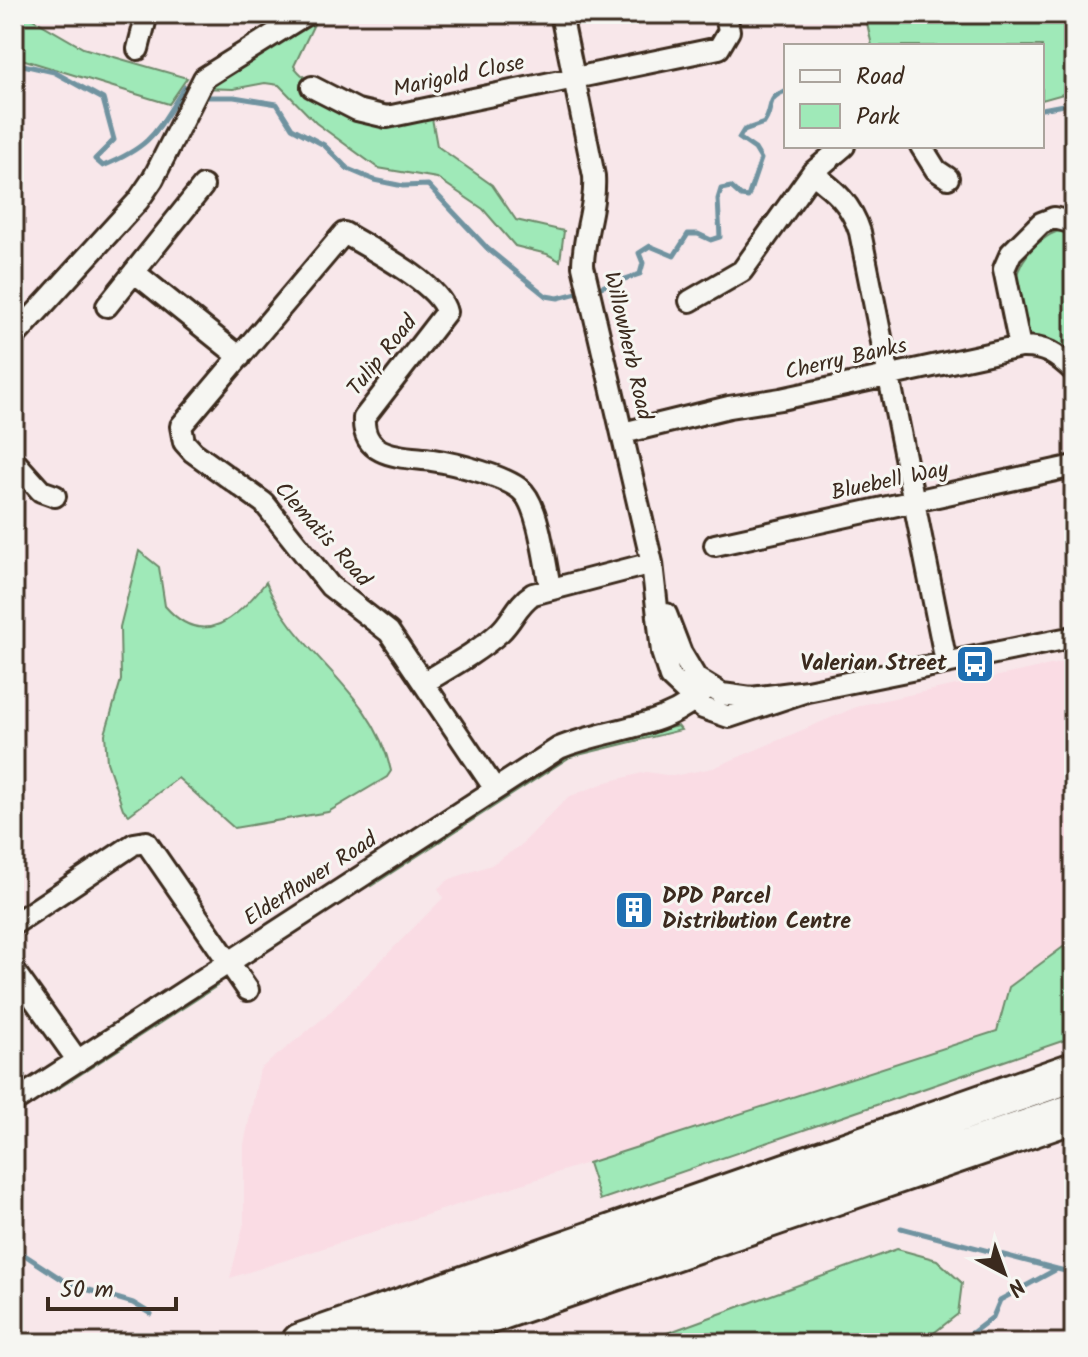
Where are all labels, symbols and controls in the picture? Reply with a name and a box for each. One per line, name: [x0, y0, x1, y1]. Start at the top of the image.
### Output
legend: [784, 44, 1044, 148]
street label: Marigold Close: [390, 46, 528, 108]
text: Road: [856, 58, 905, 97]
text: Park: [856, 98, 900, 137]
street label: Willowherb Road: [593, 268, 661, 425]
street label: Tulip Road: [339, 307, 428, 404]
street label: Cherry Banks: [781, 329, 911, 391]
street label: Bluebell Way: [828, 452, 952, 511]
street label: Clematis Road: [265, 474, 380, 597]
bus stop icon: Valerian Street: [954, 643, 996, 685]
place label: Valerian Street: [801, 647, 948, 682]
street label: Elderflower Road: [237, 823, 386, 936]
place label: DPD Parcel Distribution Centre: [662, 880, 851, 940]
building icon: DPD Parcel Distribution Centre: [613, 889, 655, 931]
north arrow: [964, 1233, 1044, 1313]
scale bar: [48, 1261, 176, 1311]
text: N: [999, 1268, 1032, 1304]
text: 50 m: [60, 1271, 114, 1310]

